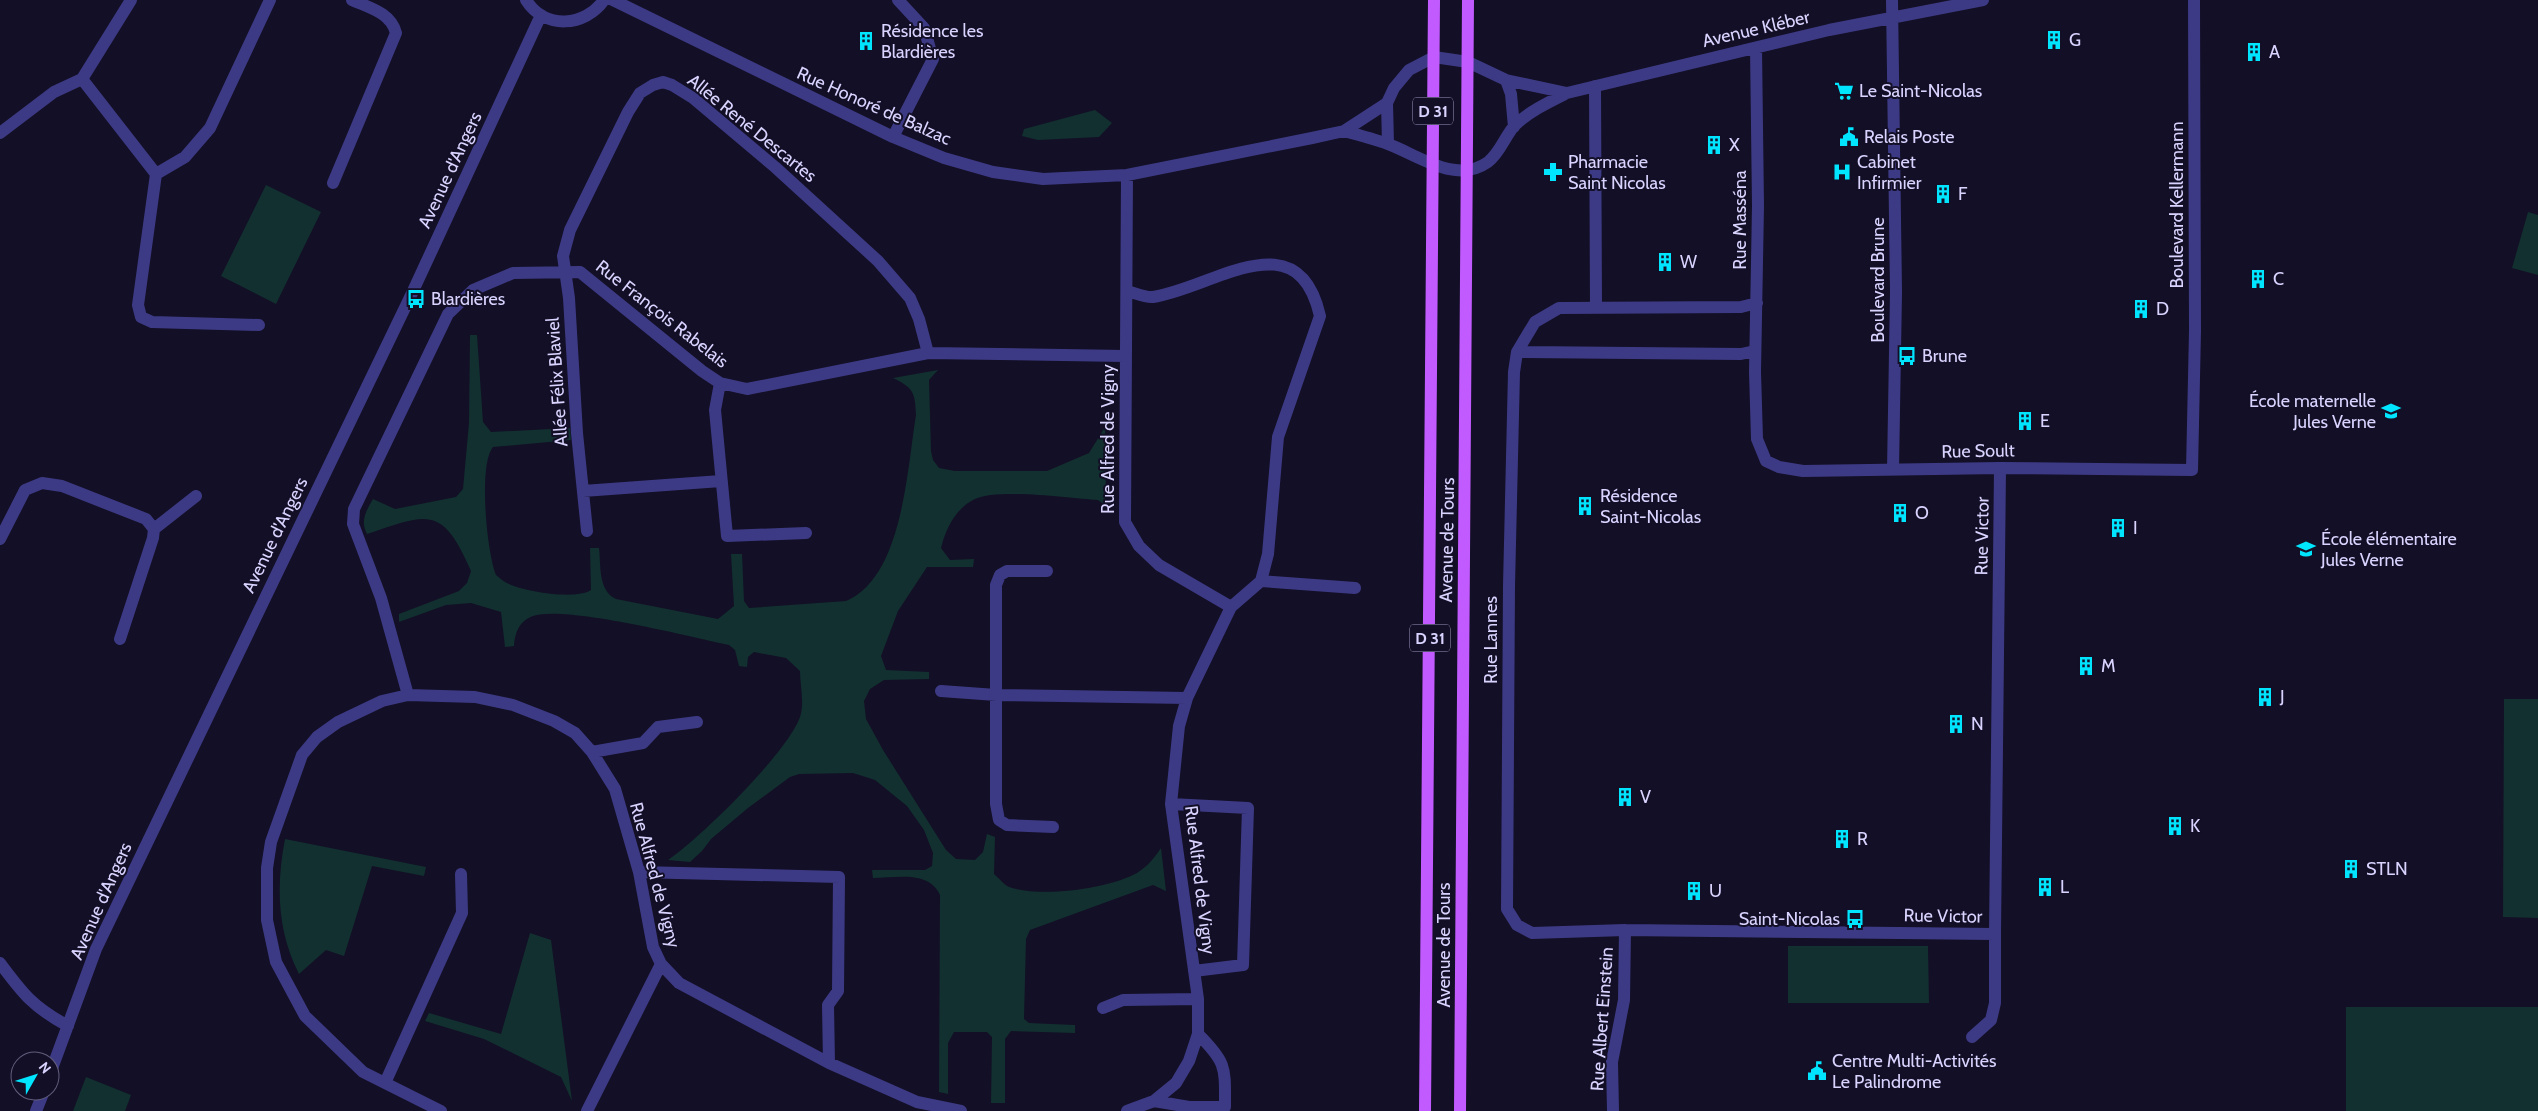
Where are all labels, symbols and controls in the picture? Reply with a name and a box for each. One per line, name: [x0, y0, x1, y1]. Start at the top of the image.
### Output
street label: Avenue Kléber: [1700, 6, 1812, 52]
place label: Résidence les Blardières: [881, 20, 983, 63]
building icon: G: [2043, 29, 2065, 51]
place label: G: [2069, 29, 2081, 51]
building icon: Résidence les Blardières: [855, 30, 877, 52]
building icon: A: [2243, 41, 2265, 63]
place label: A: [2269, 41, 2280, 63]
street label: Rue Honoré de Balzac: [793, 62, 955, 150]
street label: Allée René Descartes: [683, 69, 821, 187]
supermarket icon: Le Saint-Nicolas: [1833, 80, 1855, 102]
place label: Le Saint-Nicolas: [1859, 80, 1982, 102]
road number: D 31: [1413, 98, 1453, 124]
street label: Avenue d'Angers: [413, 108, 487, 232]
street label: Boulevard Kellermann: [2166, 122, 2188, 288]
public building icon: Relais Poste: [1838, 126, 1860, 148]
place label: Relais Poste: [1864, 126, 1955, 148]
building icon: X: [1703, 134, 1725, 156]
place label: X: [1729, 134, 1740, 156]
place label: Pharmacie Saint Nicolas: [1568, 151, 1666, 194]
place label: Cabinet Infirmier: [1857, 151, 1922, 194]
pharmacy icon: Pharmacie Saint Nicolas: [1542, 161, 1564, 183]
hospital icon: Cabinet Infirmier: [1831, 161, 1853, 183]
street label: Rue Masséna: [1729, 170, 1751, 270]
building icon: F: [1932, 183, 1954, 205]
place label: F: [1958, 183, 1968, 205]
street label: Boulevard Brune: [1867, 217, 1889, 343]
building icon: W: [1654, 251, 1676, 273]
place label: W: [1680, 251, 1697, 273]
street label: Rue François Rabelais: [591, 255, 733, 373]
building icon: C: [2247, 268, 2269, 290]
place label: C: [2273, 268, 2284, 290]
bus stop icon: Blardières: [405, 288, 427, 310]
place label: Blardières: [431, 288, 505, 310]
building icon: D: [2130, 298, 2152, 320]
place label: D: [2156, 298, 2169, 320]
street label: Allée Félix Blaviel: [541, 316, 572, 447]
bus stop icon: Brune: [1896, 345, 1918, 367]
place label: Brune: [1922, 345, 1967, 367]
street label: Rue Alfred de Vigny: [1097, 364, 1119, 514]
place label: École maternelle Jules Verne: [2249, 390, 2376, 433]
school or university icon: École maternelle Jules Verne: [2380, 400, 2402, 422]
building icon: E: [2014, 410, 2036, 432]
place label: E: [2040, 410, 2050, 432]
street label: Rue Soult: [1941, 439, 2015, 463]
street label: Avenue d'Angers: [238, 474, 312, 596]
street label: Avenue de Tours: [1435, 477, 1459, 603]
place label: Résidence Saint-Nicolas: [1600, 485, 1701, 528]
building icon: Résidence Saint-Nicolas: [1574, 495, 1596, 517]
street label: Rue Victor: [1970, 496, 1994, 576]
building icon: O: [1889, 502, 1911, 524]
place label: O: [1915, 502, 1929, 524]
building icon: I: [2107, 517, 2129, 539]
place label: I: [2133, 517, 2138, 539]
place label: École élémentaire Jules Verne: [2320, 528, 2457, 571]
school or university icon: École élémentaire Jules Verne: [2295, 538, 2317, 560]
street label: Rue Lannes: [1480, 596, 1502, 684]
road number: D 31: [1410, 624, 1450, 651]
building icon: M: [2075, 655, 2097, 677]
place label: M: [2101, 655, 2116, 677]
building icon: J: [2254, 686, 2276, 708]
place label: J: [2279, 686, 2285, 708]
building icon: N: [1945, 713, 1967, 735]
place label: N: [1971, 713, 1984, 735]
building icon: V: [1614, 786, 1636, 808]
place label: V: [1640, 786, 1651, 808]
street label: Rue Alfred de Vigny: [625, 800, 685, 950]
street label: Rue Alfred de Vigny: [1180, 804, 1220, 956]
building icon: K: [2164, 815, 2186, 837]
place label: K: [2190, 815, 2201, 837]
building icon: R: [1831, 828, 1853, 850]
place label: R: [1857, 828, 1868, 850]
street label: Avenue d'Angers: [65, 839, 137, 963]
building icon: STLN: [2340, 858, 2362, 880]
place label: STLN: [2366, 858, 2408, 880]
building icon: L: [2034, 876, 2056, 898]
place label: L: [2060, 876, 2069, 898]
building icon: U: [1683, 880, 1705, 902]
place label: U: [1709, 880, 1722, 902]
street label: Avenue de Tours: [1433, 882, 1455, 1008]
street label: Rue Victor: [1903, 904, 1983, 928]
place label: Saint-Nicolas: [1739, 908, 1840, 930]
bus stop icon: Saint-Nicolas: [1844, 908, 1866, 930]
street label: Rue Albert Einstein: [1586, 946, 1618, 1092]
place label: Centre Multi-Activités Le Palindrome: [1832, 1050, 1997, 1093]
north arrow: [10, 1051, 60, 1101]
text: N: [35, 1058, 55, 1077]
public building icon: Centre Multi-Activités Le Palindrome: [1806, 1060, 1828, 1082]

